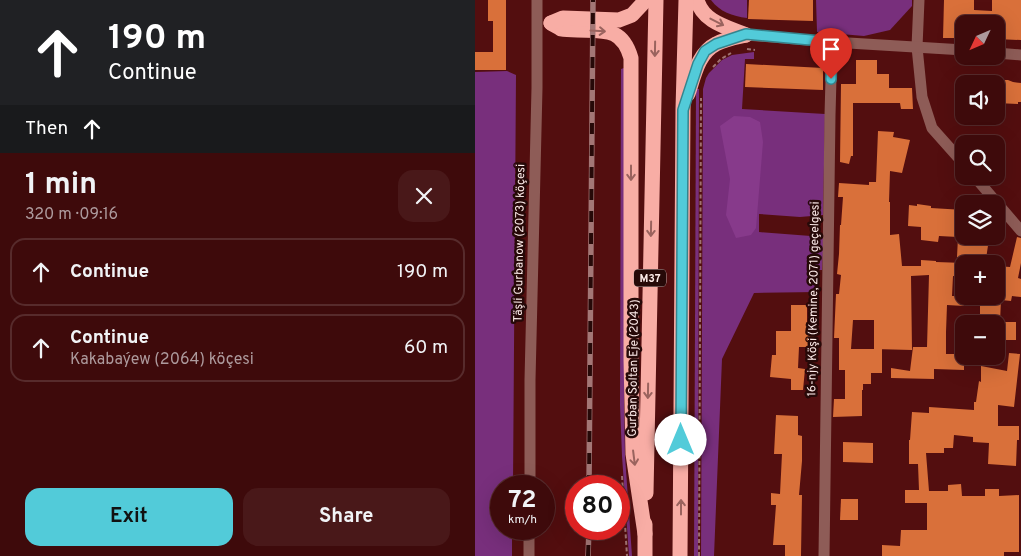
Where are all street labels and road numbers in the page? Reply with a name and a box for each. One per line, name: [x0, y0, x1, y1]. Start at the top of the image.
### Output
street label: Täşli Gurbanow (2073) köçesi: [511, 164, 529, 322]
street label: 16-njy Köşi (Kemine, 2071) geçelgesi: [804, 201, 824, 397]
road number: M37: [634, 270, 666, 286]
street label: Gurban Soltan Eje (2043): [625, 299, 643, 437]

